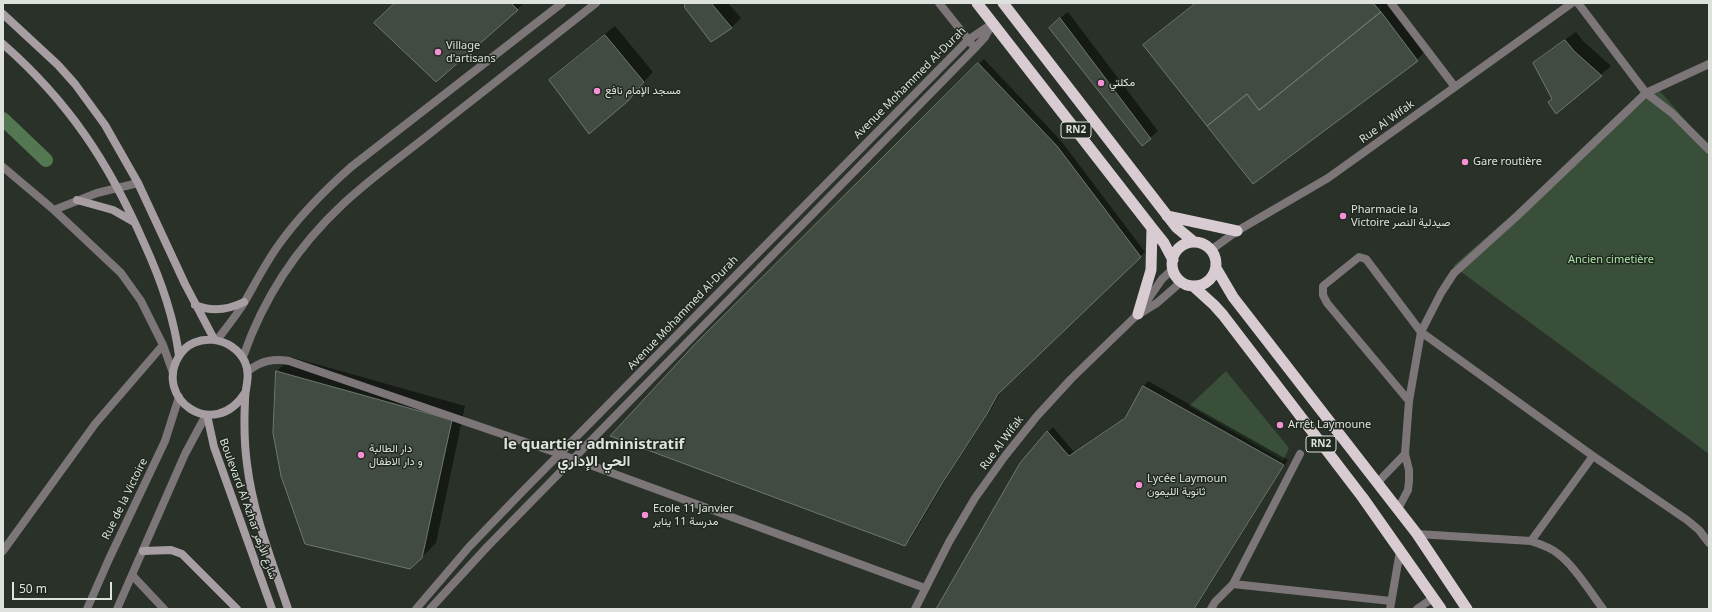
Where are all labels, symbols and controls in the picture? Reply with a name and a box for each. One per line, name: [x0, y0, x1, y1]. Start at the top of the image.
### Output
street label: Avenue Mohammed Al-Durah: [851, 24, 969, 142]
place label: Village d'artisans: [446, 39, 496, 65]
marker: Village d'artisans: [433, 47, 443, 57]
place label: مكلتي: [1109, 76, 1135, 90]
marker: مكلتي: [1096, 78, 1106, 88]
place label: مسجد الإمام نافع: [605, 84, 681, 98]
marker: مسجد الإمام نافع: [592, 86, 602, 96]
street label: Rue Al Wifak: [1357, 98, 1417, 146]
road number: RN2: [1061, 122, 1091, 138]
place label: Gare routière: [1473, 155, 1542, 169]
marker: Gare routière: [1460, 157, 1470, 167]
place label: Pharmacie la Victoire صيدلية النصر: [1351, 203, 1450, 229]
marker: Pharmacie la Victoire صيدلية النصر: [1338, 211, 1348, 221]
street label: Avenue Mohammed Al-Durah: [625, 253, 741, 373]
park label: Ancien cimetière: [1568, 253, 1654, 267]
street label: Rue Al Wifak: [977, 413, 1027, 473]
place label: Arrêt Laymoune: [1288, 418, 1371, 432]
marker: Arrêt Laymoune: [1275, 420, 1285, 430]
district label: le quartier administratif الحي الإداري: [504, 436, 684, 471]
road number: RN2: [1306, 436, 1336, 452]
street label: Boulevard Al Azhar شارع الأزهر: [216, 437, 280, 581]
place label: دار الطالبة و دار الاطفال: [369, 442, 423, 468]
marker: دار الطالبة و دار الاطفال: [356, 450, 366, 460]
street label: Rue de la Victoire: [100, 456, 150, 542]
place label: Lycée Laymoun ثانوية الليمون: [1147, 472, 1227, 498]
marker: Lycée Laymoun ثانوية الليمون: [1134, 480, 1144, 490]
place label: Ecole 11 Janvier مدرسة 11 يناير: [653, 502, 734, 528]
marker: Ecole 11 Janvier مدرسة 11 يناير: [640, 510, 650, 520]
scale bar: [14, 574, 114, 600]
text: 50 m: [19, 580, 47, 597]

